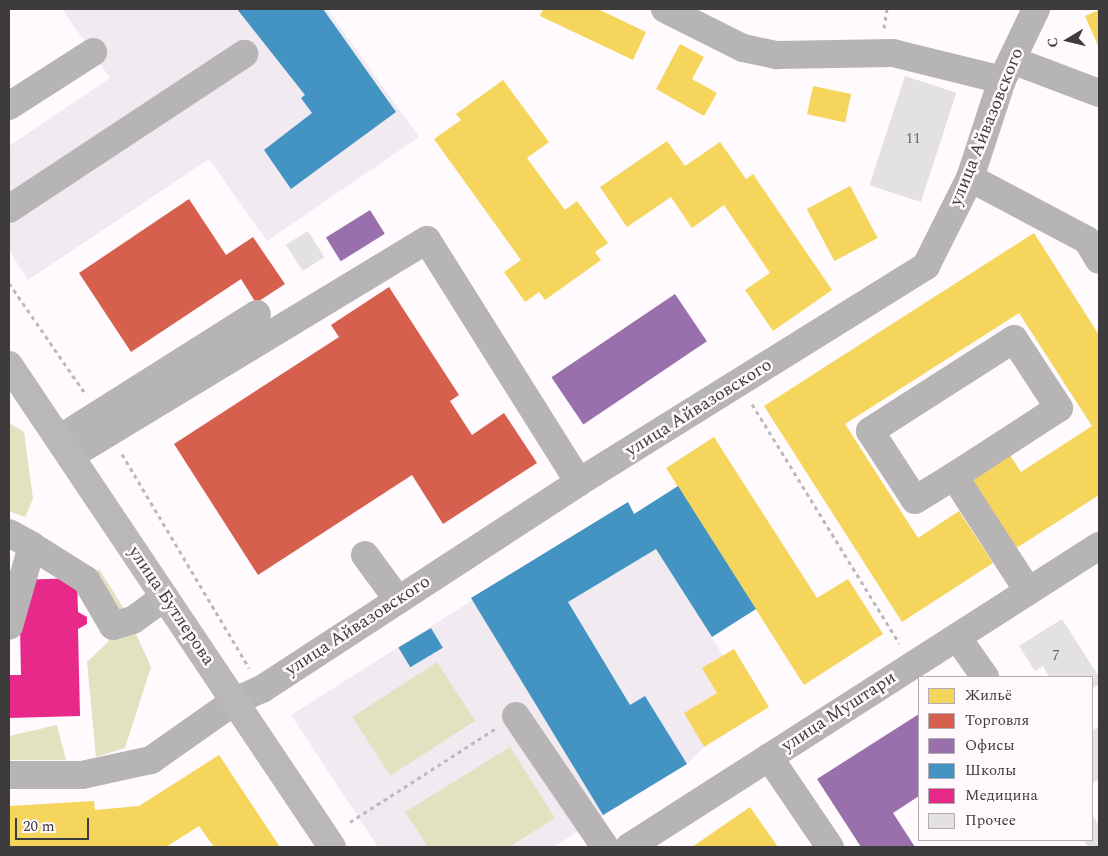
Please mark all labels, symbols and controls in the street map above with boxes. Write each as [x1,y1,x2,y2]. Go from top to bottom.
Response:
north arrow [1043,15,1093,65]
text: С [1042,36,1064,49]
street label: улица Айвазовского [945,45,1029,209]
house number: 11 [906,130,920,148]
street label: улица Айвазовского [622,354,776,462]
street label: улица Бутлерова [123,542,219,670]
street label: улица Айвазовского [282,571,434,681]
house number: 7 [1052,647,1060,665]
street label: улица Муштари [778,667,900,757]
legend [918,676,1093,841]
text: Жильё [965,684,1012,707]
text: Торговля [965,709,1029,732]
text: Офисы [965,734,1014,757]
text: Школы [965,759,1016,782]
text: Медицина [965,784,1038,807]
scale bar [18,808,91,840]
text: Прочее [965,809,1016,832]
text: 20 m [23,815,55,838]

